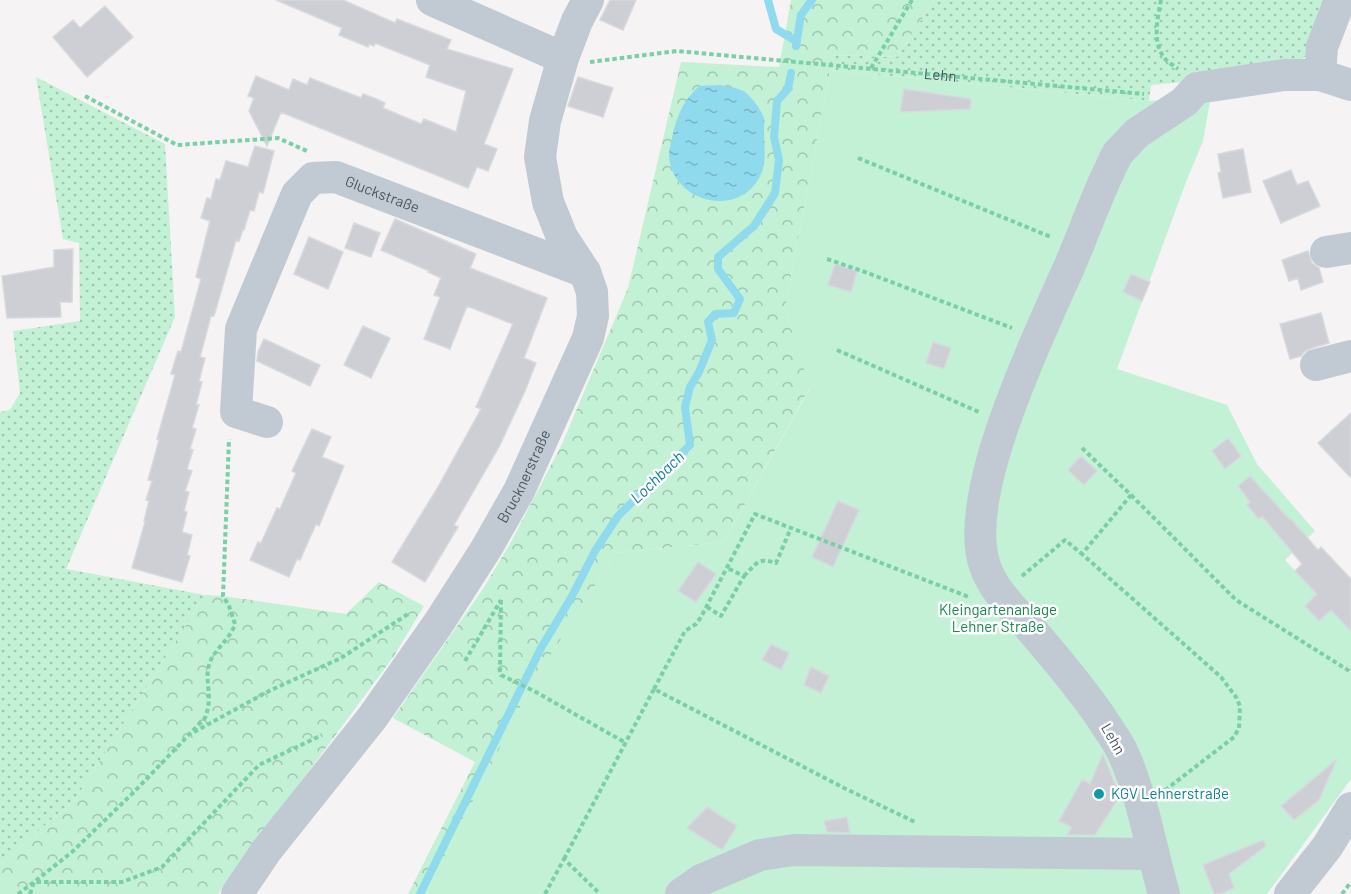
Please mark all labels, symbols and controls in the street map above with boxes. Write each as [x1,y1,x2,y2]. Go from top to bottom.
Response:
street label: Lehn [923,64,957,85]
street label: Gluckstraße [343,171,422,216]
street label: Brucknerstraße [493,426,554,526]
water label: Lochbach [626,447,687,507]
park label: Kleingartenanlage Lehner Straße [939,600,1057,635]
street label: Lehn [1098,720,1130,757]
place label: KGV Lehnerstraße [1111,784,1229,802]
marker: KGV Lehnerstraße [1092,787,1106,801]

